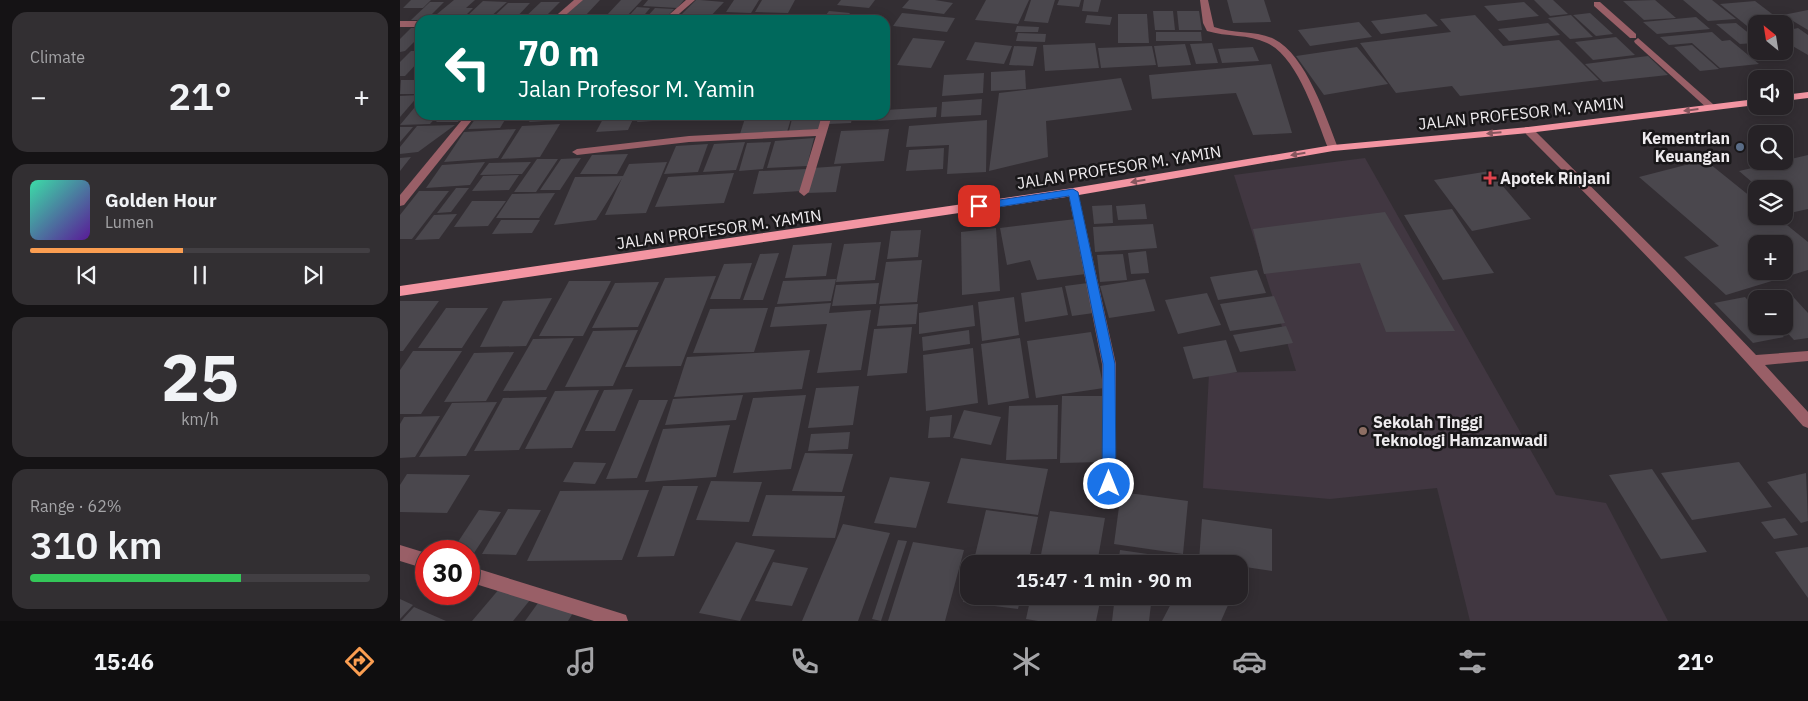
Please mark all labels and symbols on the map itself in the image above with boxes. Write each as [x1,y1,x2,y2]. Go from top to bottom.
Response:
north arrow [1748,15,1792,60]
street label: JALAN PROFESOR M. YAMIN [1417,92,1625,134]
one-way arrow [1682,106,1698,114]
place label: Kementrian Keuangan [1642,128,1730,166]
one-way arrow [1486,130,1502,138]
street label: JALAN PROFESOR M. YAMIN [1015,141,1223,193]
marker: Kementrian Keuangan [1734,141,1746,153]
one-way arrow [1290,151,1306,159]
place label: Apotek Rinjani [1500,168,1610,188]
marker: Apotek Rinjani [1484,172,1496,184]
one-way arrow [1130,178,1146,186]
pin [958,185,1000,227]
street label: JALAN PROFESOR M. YAMIN [615,205,823,253]
place label: Sekolah Tinggi Teknologi Hamzanwadi [1373,412,1548,450]
marker: Sekolah Tinggi Teknologi Hamzanwadi [1357,425,1369,437]
position arrow [1082,457,1134,509]
speed limit sign: 30 [415,540,480,605]

